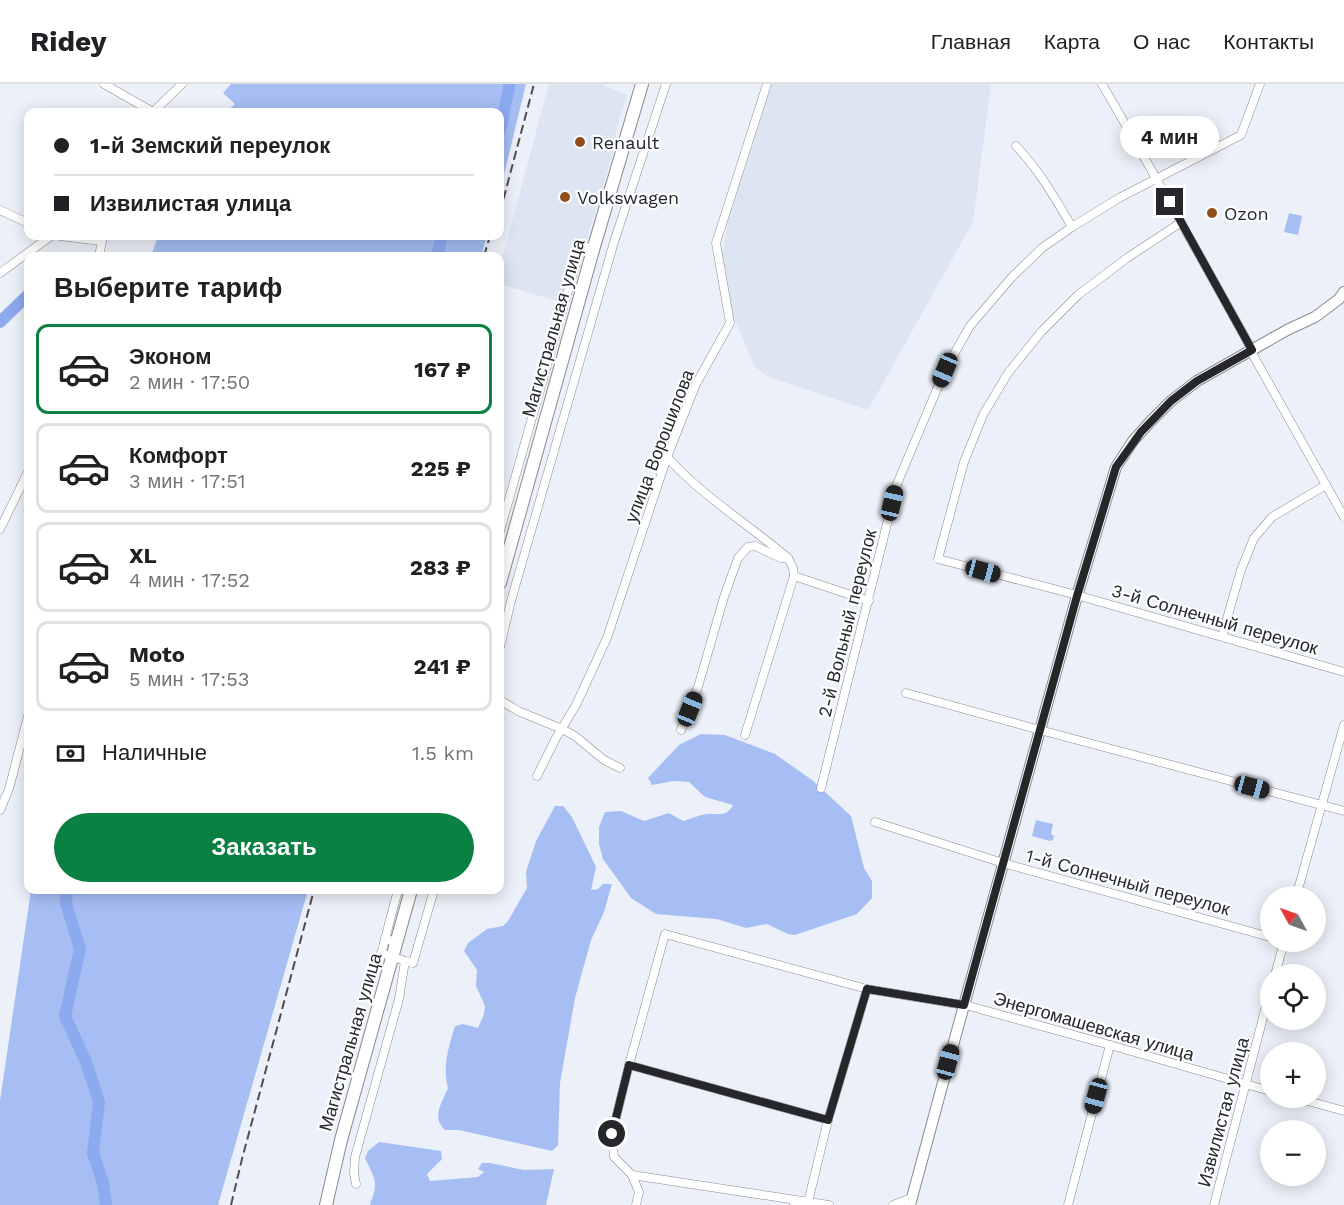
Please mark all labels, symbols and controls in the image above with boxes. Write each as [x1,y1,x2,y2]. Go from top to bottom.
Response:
text: Ridey [30,25,106,58]
text: Главная [931,29,1011,54]
text: Карта [1044,29,1100,54]
text: О нас [1133,29,1190,54]
text: Контакты [1223,29,1314,54]
callout: 4 мин [1120,115,1220,157]
text: 4 мин [1141,125,1198,149]
place label: Renault [592,132,660,153]
text: 1-й Земский переулок [90,133,330,158]
marker: Renault [573,135,587,149]
place label: Volkswagen [577,187,679,208]
route end [1156,188,1183,215]
marker: Volkswagen [558,190,572,204]
text: Извилистая улица [90,191,291,216]
place label: Ozon [1224,203,1269,224]
marker: Ozon [1205,206,1219,220]
street label: Магистральная улица [518,236,589,419]
text: Выберите тариф [54,272,282,304]
icon: car [57,342,111,396]
text: Эконом [129,344,212,369]
car [930,350,960,390]
text: 167 ₽ [414,357,471,382]
street label: улица Ворошилова [620,366,698,525]
text: 2 мин · 17:50 [129,370,250,394]
icon: car [57,441,111,495]
text: Комфорт [129,443,228,468]
text: 225 ₽ [411,456,471,481]
text: 3 мин · 17:51 [129,469,246,493]
car [879,483,905,523]
street label: 2-й Вольный переулок [813,527,881,719]
icon: car [57,540,111,594]
text: XL [129,543,157,568]
text: 283 ₽ [410,555,471,580]
car [963,558,1003,584]
text: 4 мин · 17:52 [129,568,250,592]
street label: 3-й Солнечный переулок [1109,579,1321,659]
icon: car [57,639,111,693]
text: Moto [129,642,185,667]
text: 241 ₽ [414,654,471,679]
text: 5 мин · 17:53 [129,667,249,691]
car [675,689,705,729]
icon: cash [54,737,87,770]
text: Наличные [102,740,207,765]
text: 1.5 km [412,741,474,765]
car [1232,774,1272,800]
button: Заказать [54,813,474,882]
street label: 1-й Солнечный переулок [1024,845,1232,919]
north arrow [1260,886,1326,952]
map controls [1260,886,1326,1186]
street label: Магистральная улица [315,950,386,1133]
button: locate [1260,964,1326,1030]
street label: Энергомашевская улица [991,987,1198,1065]
street label: Извилистая улица [1193,1034,1253,1189]
car [935,1042,961,1082]
button: + [1260,1042,1326,1108]
car [1083,1076,1109,1116]
route start [598,1120,625,1147]
button: − [1260,1120,1326,1186]

